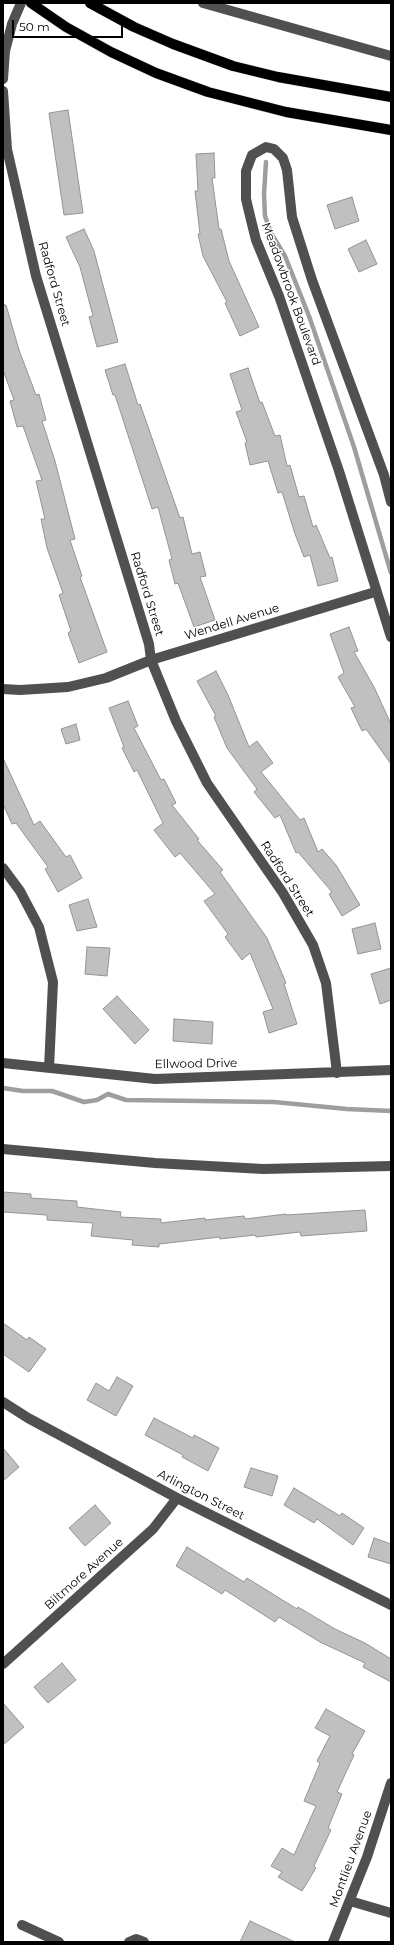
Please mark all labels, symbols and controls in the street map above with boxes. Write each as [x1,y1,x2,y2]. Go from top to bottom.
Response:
scale bar [14,12,125,38]
text: 50 m [19,19,50,34]
street label: Meadowbrook Boulevard [258,221,324,367]
street label: Radford Street [35,240,73,328]
street label: Radford Street [127,550,167,638]
street label: Wendell Avenue [183,601,281,643]
street label: Radford Street [257,838,317,920]
street label: Ellwood Drive [155,1056,237,1072]
street label: Arlington Street [155,1467,247,1523]
street label: Biltmore Avenue [42,1535,126,1613]
street label: Montlieu Avenue [327,1809,375,1909]

